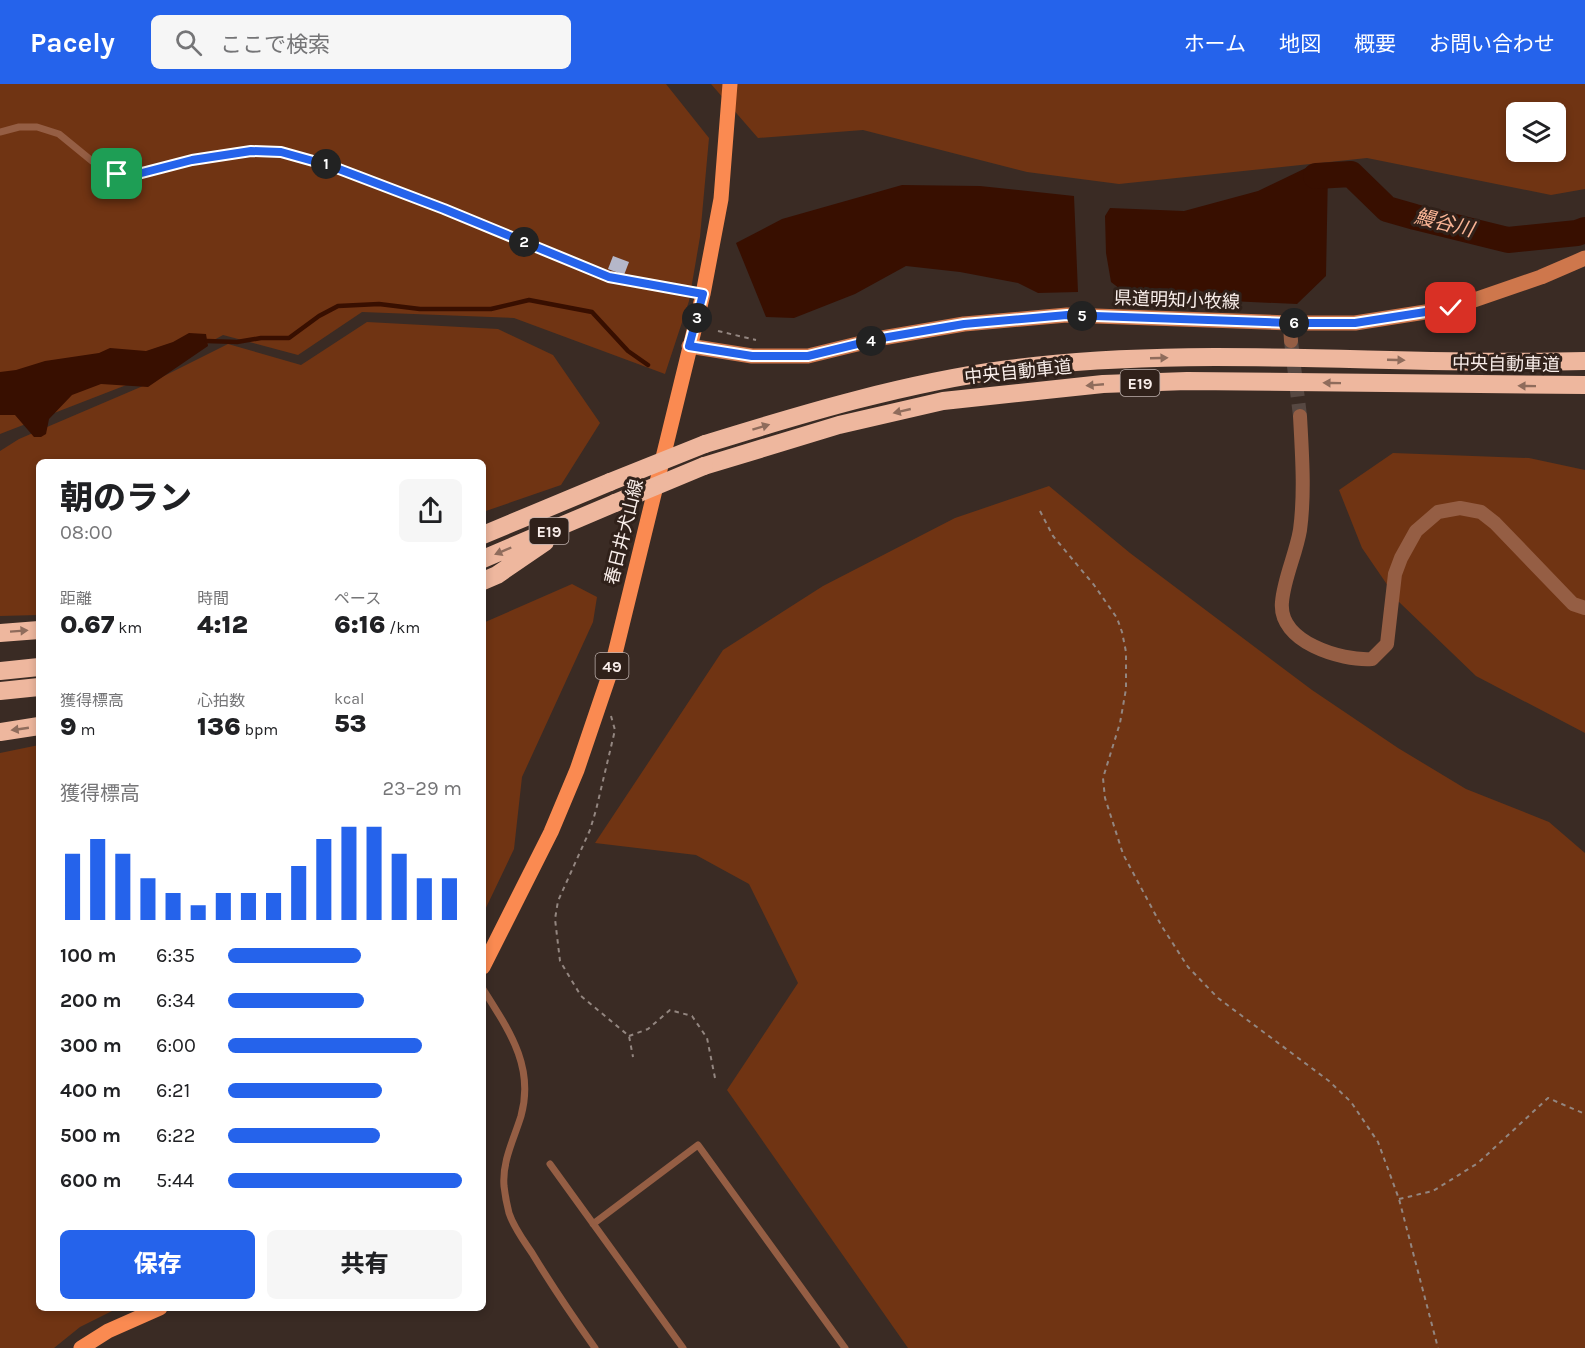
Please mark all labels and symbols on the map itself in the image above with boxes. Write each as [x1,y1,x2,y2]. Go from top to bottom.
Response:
pin [91,148,142,199]
pin: 1 [311,149,341,179]
water label: 鰻谷川 [1412,205,1478,242]
pin: 2 [509,227,539,257]
pin [1425,282,1476,333]
street label: 県道明知小牧線 [1114,287,1240,313]
pin: 5 [1067,301,1097,331]
pin: 3 [682,303,712,333]
pin: 6 [1279,308,1309,338]
pin: 4 [856,326,886,356]
street label: 中央自動車道 [1452,352,1560,376]
one-way arrow [1149,354,1168,363]
street label: 中央自動車道 [963,355,1073,389]
one-way arrow [1386,356,1405,365]
road number: E19 [1120,370,1160,396]
one-way arrow [1322,378,1341,388]
one-way arrow [1085,380,1104,390]
one-way arrow [1517,381,1536,390]
one-way arrow [892,406,911,416]
one-way arrow [752,422,770,431]
street label: 春日井犬山線 [600,477,648,587]
road number: E19 [530,518,568,544]
one-way arrow [493,546,511,556]
one-way arrow [10,626,29,636]
road number: 49 [596,653,628,679]
one-way arrow [10,725,29,734]

